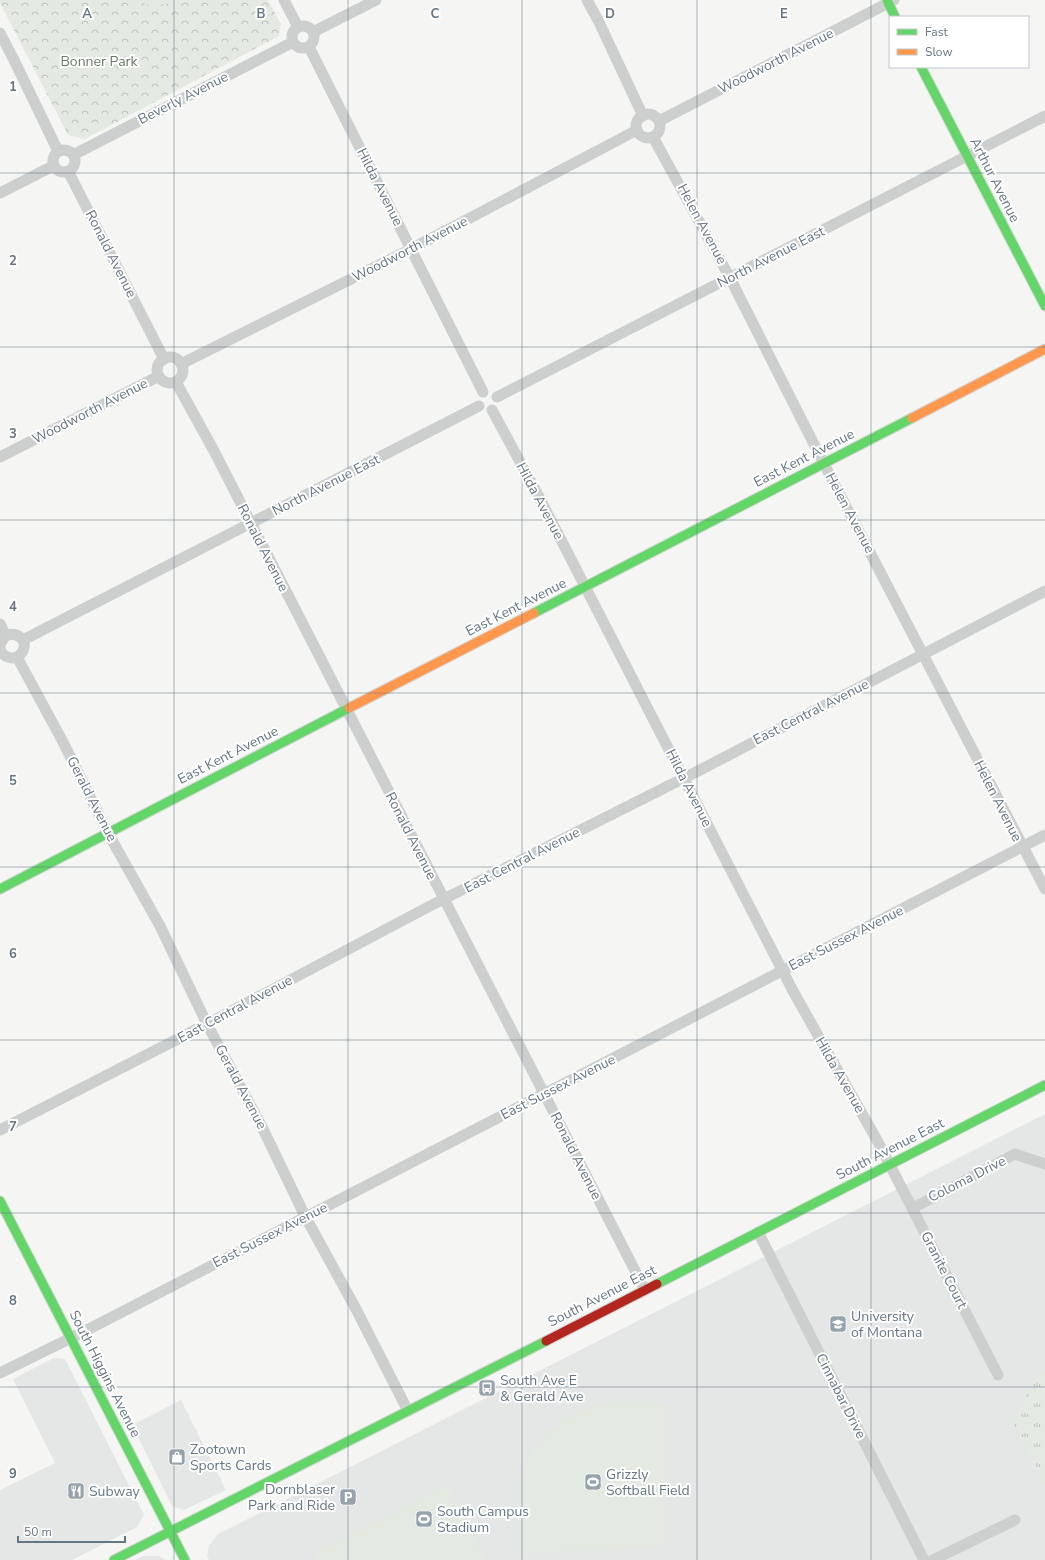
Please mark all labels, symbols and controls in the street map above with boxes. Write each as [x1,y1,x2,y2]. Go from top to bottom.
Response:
text: A [82,5,92,23]
text: B [257,5,266,23]
text: C [431,5,440,23]
text: D [605,5,615,23]
text: E [780,5,788,23]
legend [889,16,1029,68]
street label: Woodworth Avenue [715,24,837,98]
text: Fast [925,24,948,40]
text: Slow [925,44,953,60]
park label: Bonner Park [60,52,139,71]
street label: Beverly Avenue [135,67,231,129]
text: 1 [9,78,17,96]
street label: Arthur Avenue [966,134,1024,226]
street label: Hilda Avenue [352,145,408,229]
street label: Helen Avenue [673,180,731,268]
street label: Ronald Avenue [81,207,141,301]
street label: Woodworth Avenue [349,212,471,286]
street label: North Avenue East [714,222,828,292]
text: 2 [9,252,17,270]
street label: Woodworth Avenue [29,374,151,448]
street label: East Kent Avenue [750,424,858,492]
text: 3 [9,425,17,443]
street label: North Avenue East [269,450,383,520]
street label: Hilda Avenue [512,459,568,543]
street label: Helen Avenue [821,469,879,557]
street label: Ronald Avenue [233,501,293,595]
street label: East Kent Avenue [462,573,570,641]
text: 4 [9,598,17,616]
street label: East Central Avenue [750,675,872,749]
street label: East Kent Avenue [174,721,282,789]
street label: Hilda Avenue [661,746,717,830]
street label: Gerald Avenue [62,753,122,845]
street label: Helen Avenue [969,757,1027,845]
text: 5 [9,772,17,790]
street label: Ronald Avenue [381,789,441,883]
street label: East Central Avenue [461,823,583,897]
street label: East Sussex Avenue [785,901,907,975]
text: 6 [9,945,17,963]
street label: East Central Avenue [174,971,296,1047]
street label: Hilda Avenue [811,1034,869,1116]
street label: Gerald Avenue [211,1041,271,1133]
street label: East Sussex Avenue [497,1050,619,1124]
street label: Ronald Avenue [546,1109,606,1203]
street label: South Avenue East [833,1113,947,1184]
text: 7 [9,1118,17,1136]
street label: Coloma Drive [925,1151,1009,1207]
street label: East Sussex Avenue [209,1198,331,1272]
street label: Granite Court [916,1228,972,1312]
street label: South Avenue East [545,1260,659,1331]
text: 8 [9,1292,17,1310]
street label: South Higgins Avenue [65,1307,145,1441]
place label: University of Montana [851,1307,922,1342]
school or university icon: University of Montana [828,1314,848,1334]
street label: Cinnabar Drive [811,1350,871,1442]
place label: South Ave E & Gerald Ave [500,1371,584,1406]
bus stop icon: South Ave E & Gerald Ave [477,1378,497,1398]
place label: Zootown Sports Cards [190,1440,272,1475]
shop icon: Zootown Sports Cards [167,1447,187,1467]
text: 9 [9,1465,17,1483]
place label: Grizzly Softball Field [606,1465,690,1500]
sports icon: Grizzly Softball Field [583,1472,603,1492]
place label: Dornblaser Park and Ride [248,1480,335,1515]
restaurant icon: Subway [66,1481,86,1501]
place label: Subway [89,1482,141,1501]
parking icon: Dornblaser Park and Ride [338,1487,358,1507]
place label: South Campus Stadium [437,1502,529,1537]
sports icon: South Campus Stadium [414,1509,434,1529]
scale bar [18,1518,125,1544]
text: 50 m [24,1524,52,1540]

